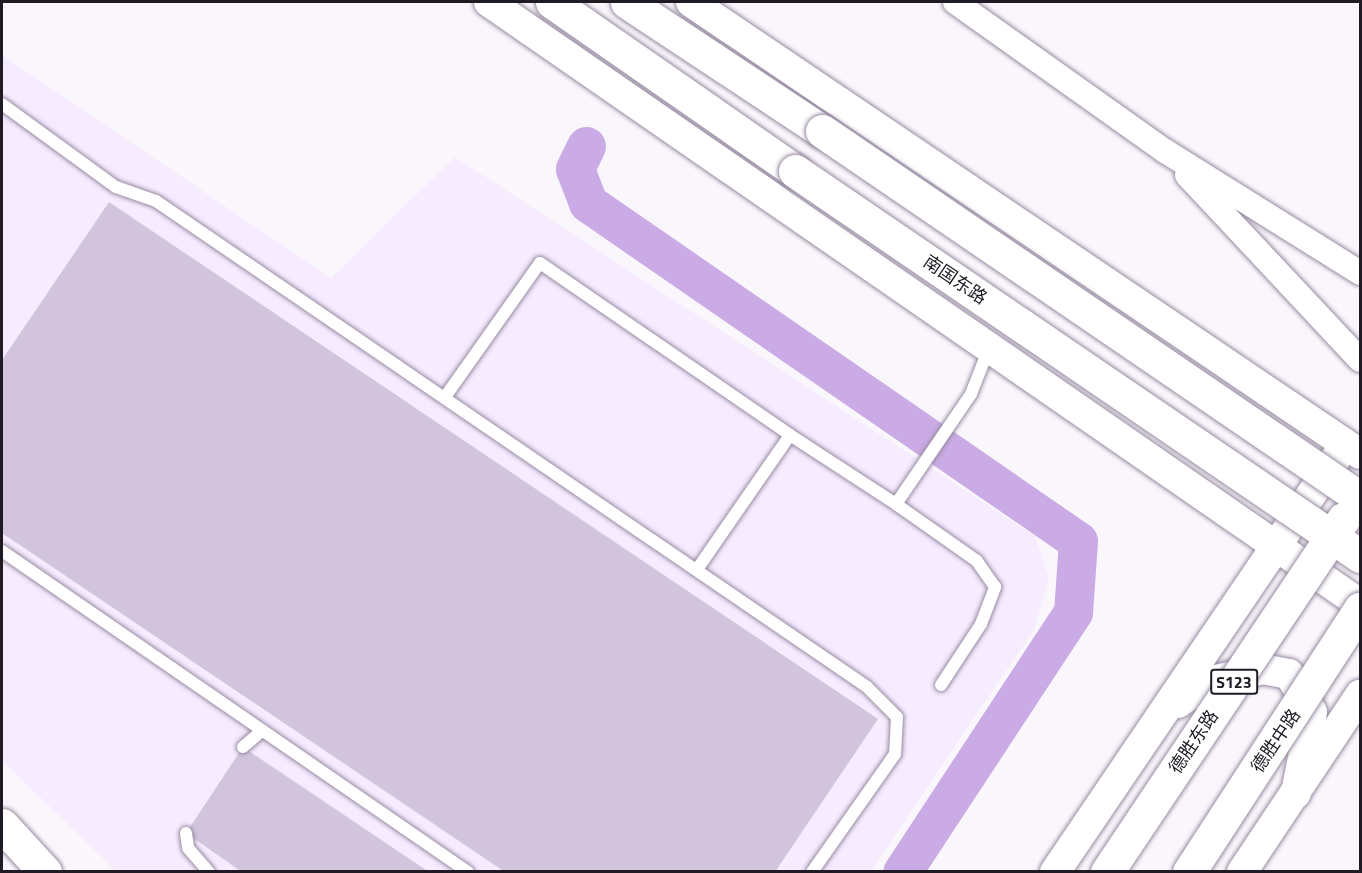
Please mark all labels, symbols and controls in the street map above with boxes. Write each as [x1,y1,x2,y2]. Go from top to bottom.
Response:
street label: 南国东路 [919,251,991,309]
road number: S123 [1210,669,1258,695]
street label: 德胜中路 [1247,705,1305,777]
street label: 德胜东路 [1165,706,1223,778]

